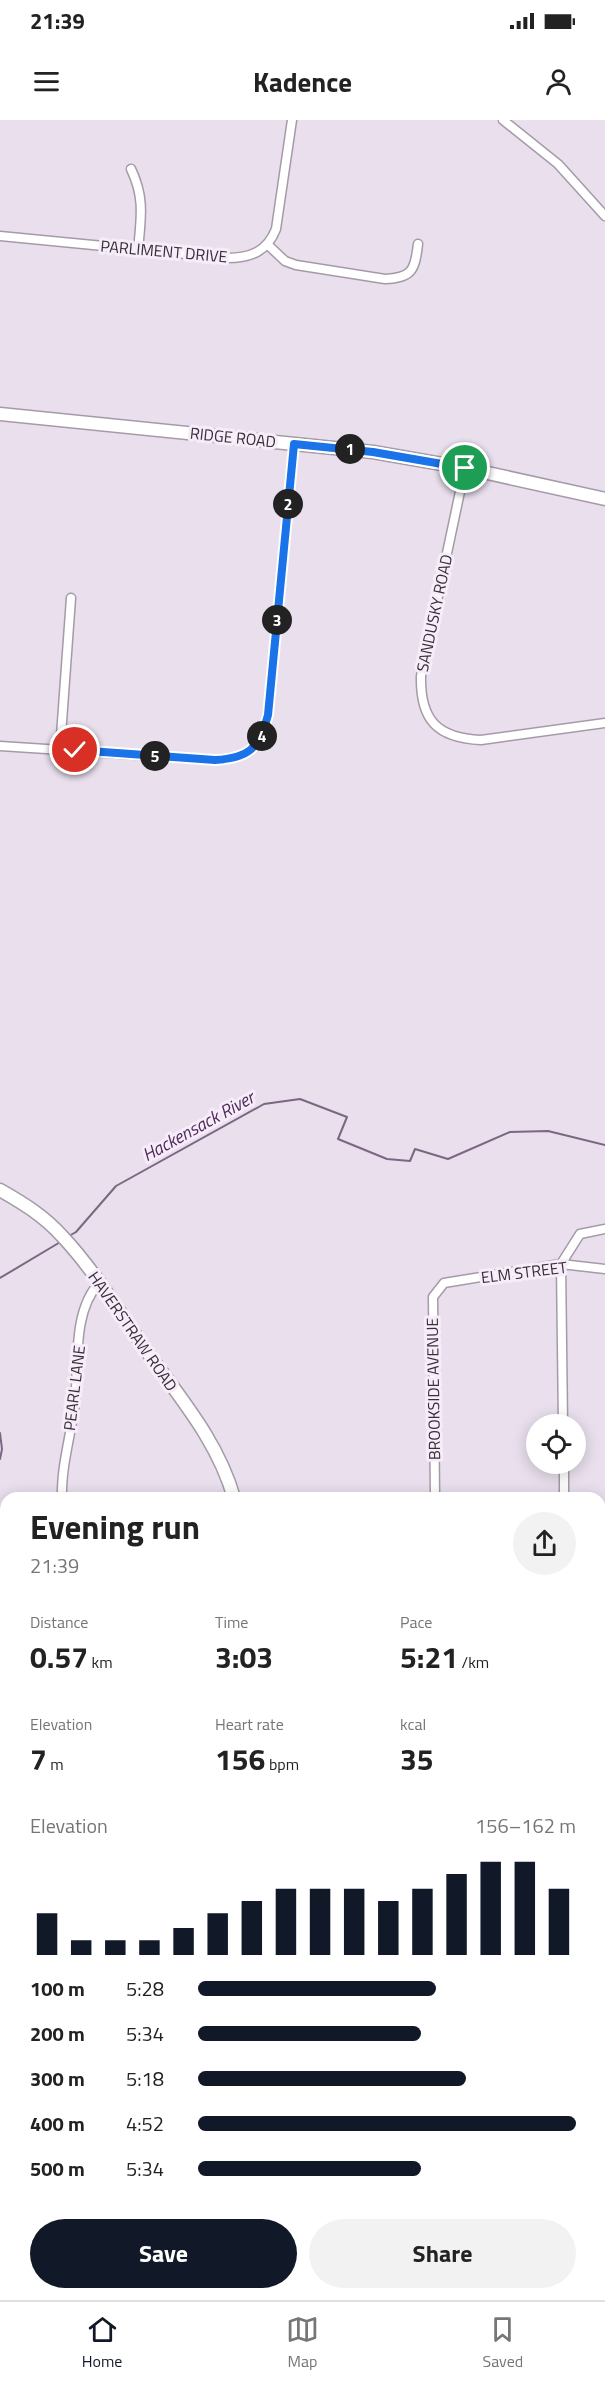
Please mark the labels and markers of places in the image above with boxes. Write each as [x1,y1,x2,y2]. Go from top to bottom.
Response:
pin: 1 [335,434,365,464]
pin [439,442,490,493]
pin: 2 [273,489,303,519]
pin: 3 [262,605,292,635]
pin: 4 [247,721,277,751]
pin [49,724,100,775]
pin: 5 [140,741,170,771]

